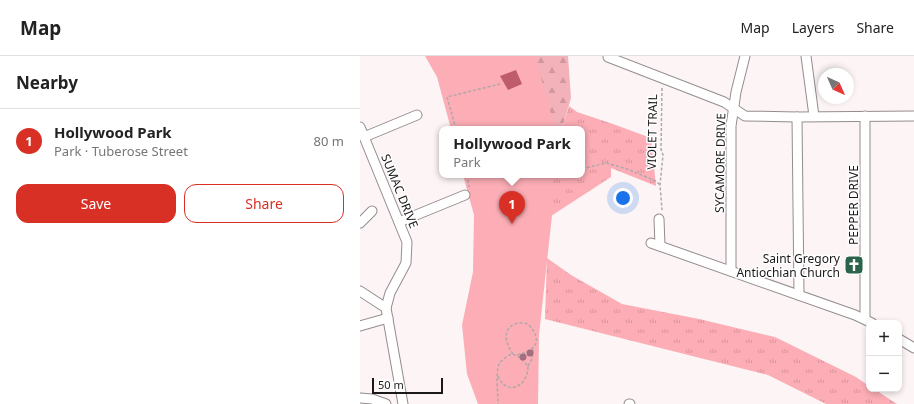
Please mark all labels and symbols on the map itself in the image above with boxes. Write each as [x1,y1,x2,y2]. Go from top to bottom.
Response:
north arrow [818,68,854,104]
street label: VIOLET TRAIL [643,94,661,170]
street label: SYCAMORE DRIVE [711,113,729,213]
street label: SUMAC DRIVE [377,151,423,231]
street label: PEPPER DRIVE [845,165,862,245]
your location [613,188,633,208]
pin: 1 [499,191,525,224]
place label: Saint Gregory Antiochian Church [736,250,841,281]
church icon: Saint Gregory Antiochian Church [843,254,865,276]
scale bar [372,376,443,395]

